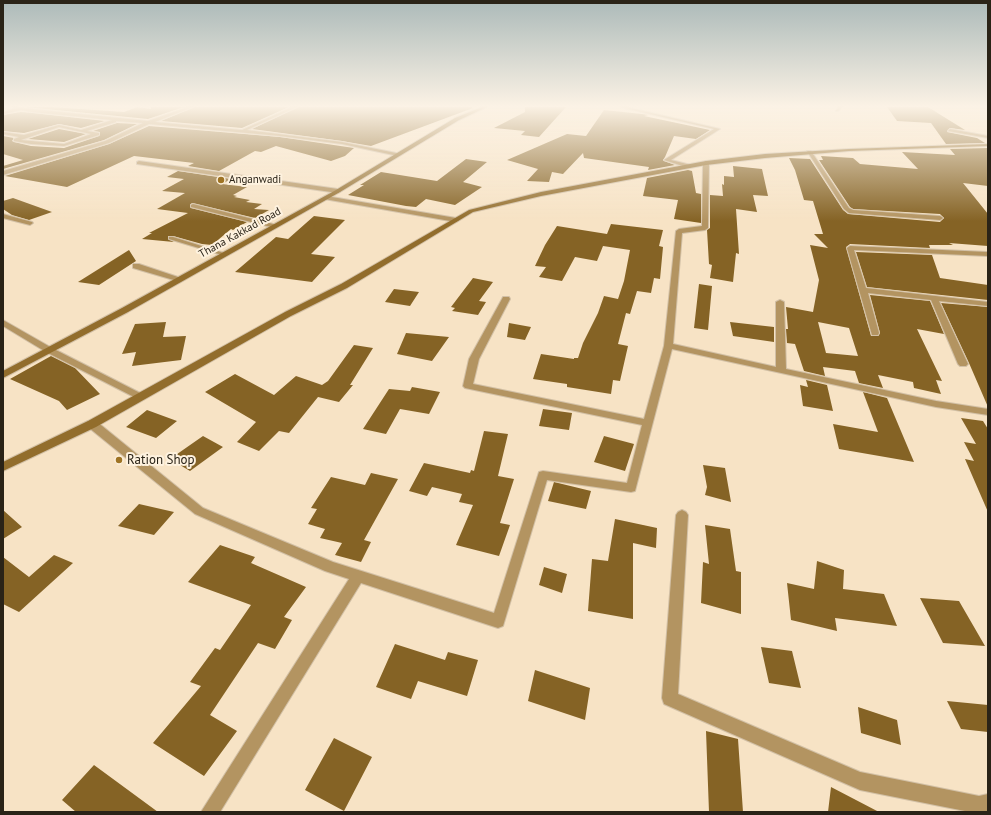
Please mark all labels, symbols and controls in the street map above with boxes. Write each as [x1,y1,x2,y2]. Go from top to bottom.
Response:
place label: Anganwadi [229,173,281,187]
marker: Anganwadi [216,175,226,185]
street label: Thana Kakkad Road [197,205,283,261]
place label: Ration Shop [127,452,195,468]
marker: Ration Shop [114,455,124,465]

